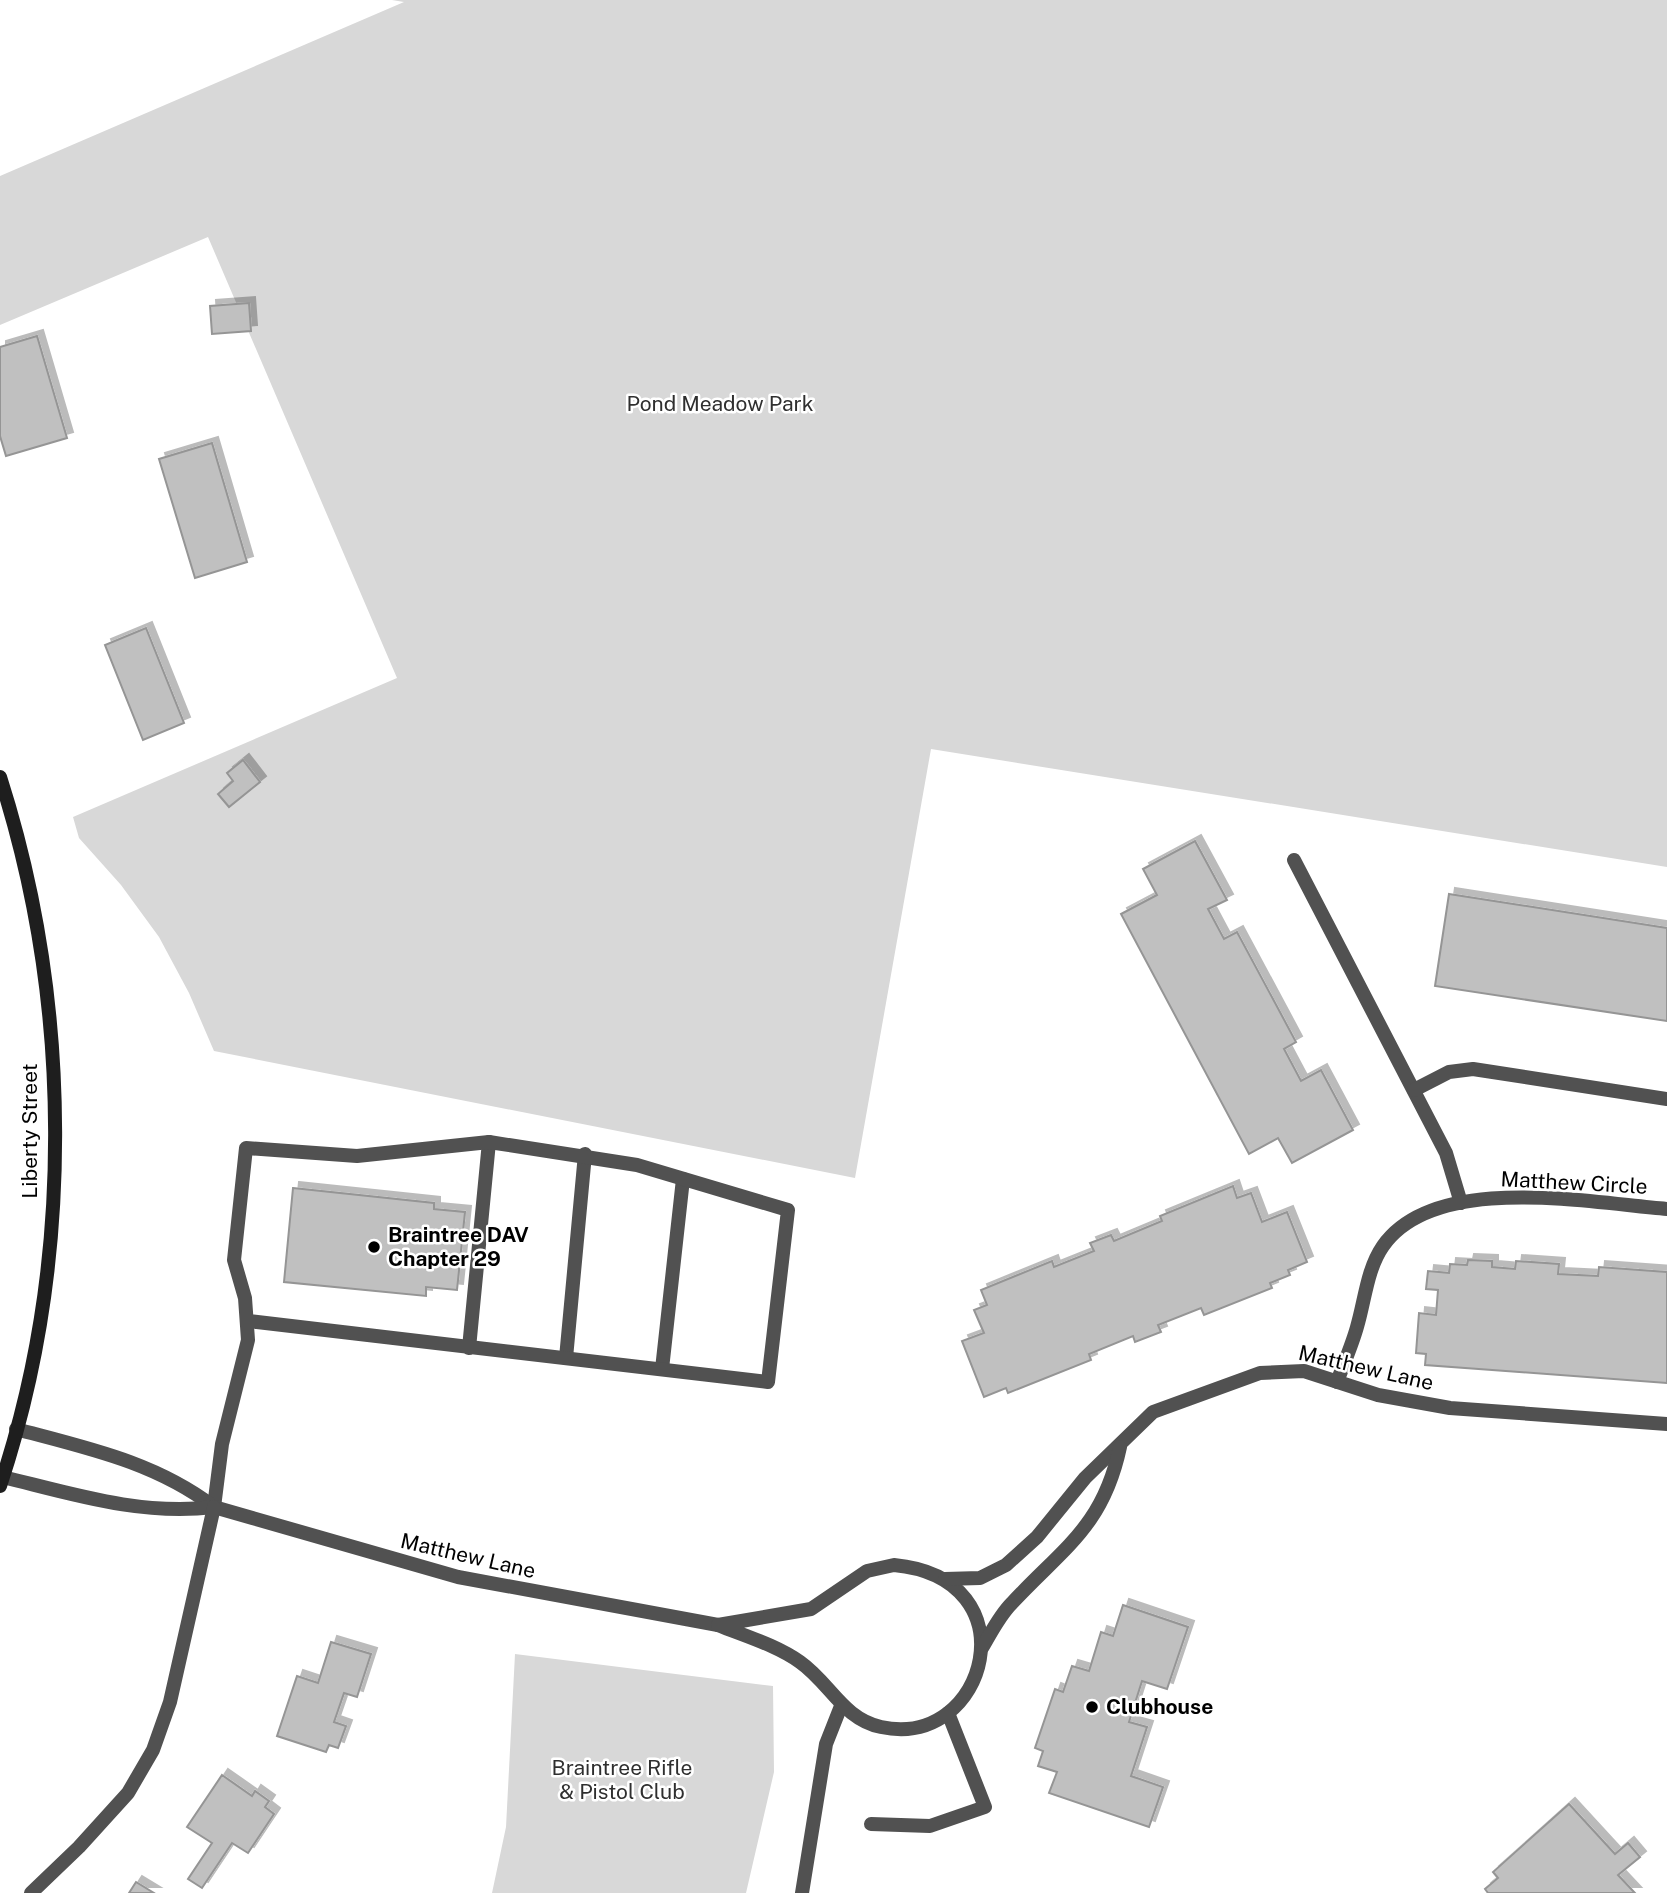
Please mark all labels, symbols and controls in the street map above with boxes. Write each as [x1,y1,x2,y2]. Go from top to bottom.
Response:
park label: Pond Meadow Park [626,391,814,416]
street label: Liberty Street [17,1063,42,1199]
street label: Matthew Circle [1500,1166,1648,1199]
place label: Braintree DAV Chapter 29 [388,1222,529,1271]
marker: Braintree DAV Chapter 29 [366,1239,382,1255]
street label: Matthew Lane [1296,1340,1436,1395]
street label: Matthew Lane [398,1528,538,1583]
place label: Clubhouse [1106,1694,1213,1719]
marker: Clubhouse [1084,1699,1100,1715]
park label: Braintree Rifle & Pistol Club [552,1755,692,1804]

